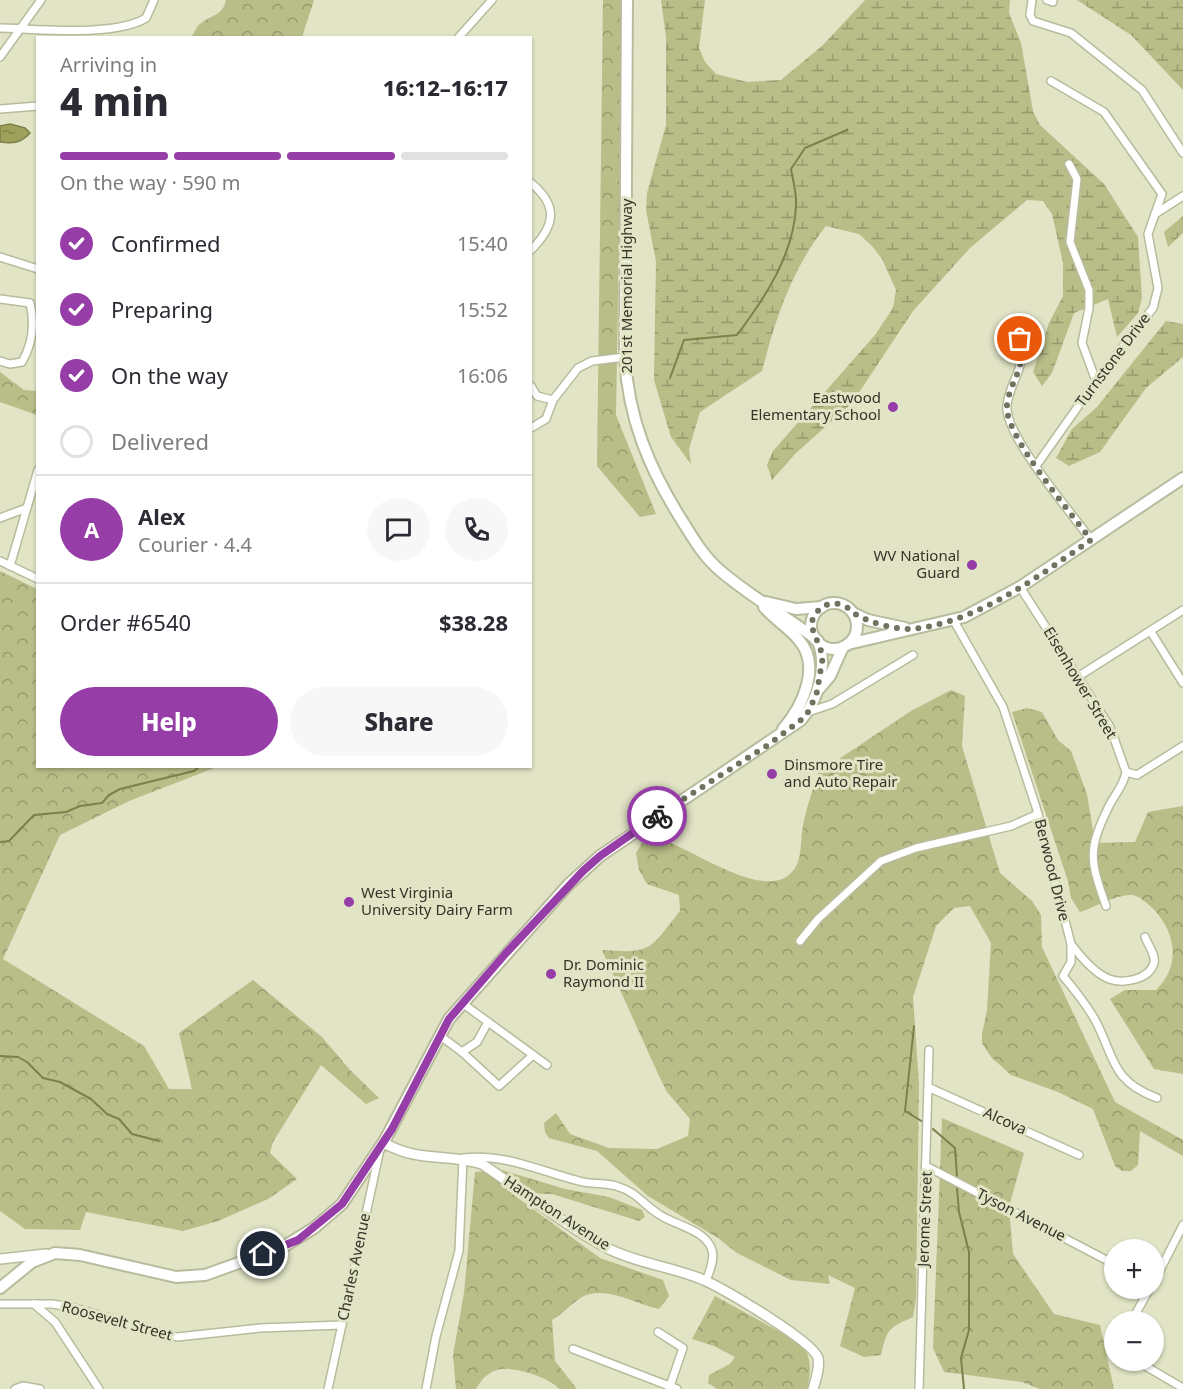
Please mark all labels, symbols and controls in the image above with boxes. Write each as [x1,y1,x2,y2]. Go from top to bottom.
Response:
text: Arriving in [60,51,157,78]
text: 16:12–16:17 [383,72,508,102]
text: 4 min [60,74,169,127]
text: On the way · 590 m [60,169,240,196]
street label: 201st Memorial Highway [616,198,636,374]
icon: check [60,227,93,260]
text: Confirmed [111,228,221,258]
text: 15:40 [457,230,508,257]
icon: check [60,293,93,326]
text: Preparing [111,294,213,324]
text: 15:52 [457,296,508,323]
street label: Turnstone Drive [1070,308,1154,410]
pin [994,313,1045,364]
icon: bag [1003,322,1036,355]
icon: check [60,359,93,392]
text: On the way [111,360,228,390]
text: 16:06 [457,362,508,389]
place label: Eastwood Elementary School [750,387,881,424]
marker: Eastwood Elementary School [886,400,900,414]
text: Delivered [111,426,209,456]
button: chat [367,498,430,561]
button: phone [445,498,508,561]
text: Alex [138,501,185,531]
text: A [84,514,99,544]
text: Courier · 4.4 [138,531,252,558]
place label: WV National Guard [873,545,960,582]
marker: WV National Guard [965,558,979,572]
text: Order #6540 [60,607,191,637]
text: $38.28 [439,607,508,637]
street label: Eisenhower Street [1039,623,1123,743]
button: Help [60,687,278,756]
button: Share [290,687,508,756]
place label: Dinsmore Tire and Auto Repair [784,754,898,791]
marker: Dinsmore Tire and Auto Repair [765,767,779,781]
courier [627,786,687,846]
icon: bike [641,800,674,833]
street label: Berwood Drive [1031,817,1075,923]
place label: West Virginia University Dairy Farm [361,882,513,919]
marker: West Virginia University Dairy Farm [342,895,356,909]
place label: Dr. Dominic Raymond II [563,954,644,991]
marker: Dr. Dominic Raymond II [544,967,558,981]
street label: Alcova [981,1102,1030,1138]
street label: Hampton Avenue [500,1170,615,1254]
street label: Jerome Street [912,1170,936,1269]
street label: Tyson Avenue [973,1183,1070,1245]
street label: Charles Avenue [332,1211,374,1322]
pin [237,1228,288,1279]
icon: home [246,1237,279,1270]
map controls [1104,1239,1164,1371]
button: + [1104,1239,1164,1299]
street label: Roosevelt Street [60,1296,175,1345]
button: − [1104,1311,1164,1371]

